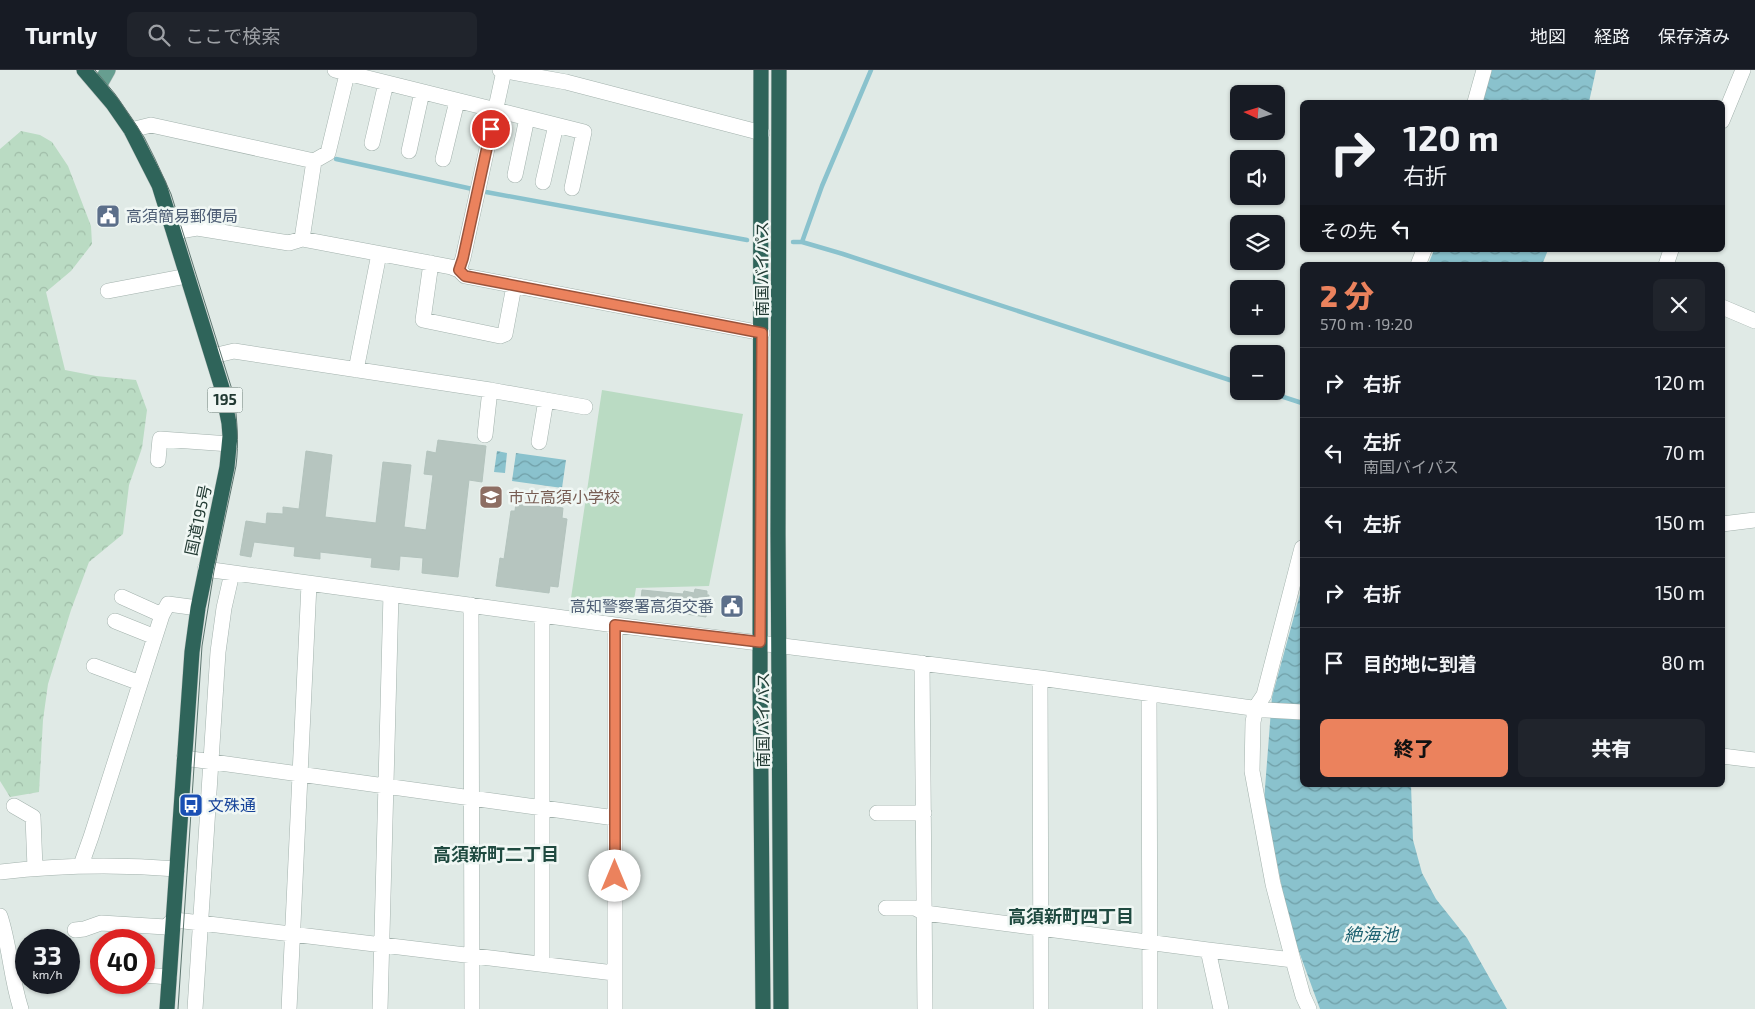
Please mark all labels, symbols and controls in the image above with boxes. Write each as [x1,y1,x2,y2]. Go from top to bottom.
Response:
search box [127,12,477,57]
text: Turnly [25,20,97,49]
icon: search [145,21,173,49]
text: ここで検索 [185,24,280,47]
text: 地図 [1530,25,1566,47]
text: 経路 [1594,25,1630,47]
text: 保存済み [1658,25,1730,47]
north arrow [1230,85,1285,140]
map controls [1230,85,1285,400]
pin [470,108,512,150]
icon: arrive [477,115,505,143]
text: 120 m [1403,116,1499,158]
icon: right [1320,120,1385,185]
button: sound [1230,150,1285,205]
text: 右折 [1403,162,1447,188]
public building icon: 高須簡易郵便局 [95,203,121,229]
place label: 高須簡易郵便局 [126,206,238,225]
button: layers [1230,215,1285,270]
icon: left [1387,215,1415,243]
text: その先 [1320,219,1377,242]
street label: 南国バイパス [752,221,771,317]
text: 2 分 [1320,277,1374,313]
button: close [1653,279,1705,331]
button: + [1230,280,1285,335]
text: 570 m · 19:20 [1320,314,1413,333]
button: − [1230,345,1285,400]
icon: right [1320,369,1348,397]
text: 120 m [1654,371,1705,394]
text: 右折 [1363,372,1401,395]
road number: 195 [208,388,242,412]
text: 左折 [1363,430,1401,453]
icon: left [1320,439,1348,467]
text: 70 m [1663,441,1705,464]
text: 南国バイパス [1363,457,1459,476]
street label: 国道195号 [181,483,214,557]
school or university icon: 市立高須小学校 [478,484,504,510]
place label: 市立高須小学校 [508,487,620,506]
icon: left [1320,509,1348,537]
text: 150 m [1655,511,1705,534]
text: 左折 [1363,512,1401,535]
icon: right [1320,579,1348,607]
text: 150 m [1655,581,1705,604]
text: 右折 [1363,582,1401,605]
public building icon: 高知警察署高須交番 [719,593,745,619]
place label: 高知警察署高須交番 [570,596,714,615]
icon: arrive [1320,649,1348,677]
text: 80 m [1661,651,1705,674]
text: 目的地に到着 [1363,652,1477,675]
street label: 南国バイパス [753,672,772,768]
button: 終了 [1320,719,1508,777]
button: 共有 [1518,719,1705,777]
bus stop icon: 文殊通 [178,792,204,818]
place label: 文殊通 [208,795,256,814]
district label: 高須新町二丁目 [433,843,559,865]
position arrow [588,849,640,901]
district label: 高須新町四丁目 [1008,905,1134,927]
water label: 絶海池 [1344,923,1400,945]
speed limit sign: 40 [90,929,155,994]
text: 33 [33,940,62,970]
text: km/h [33,967,62,981]

